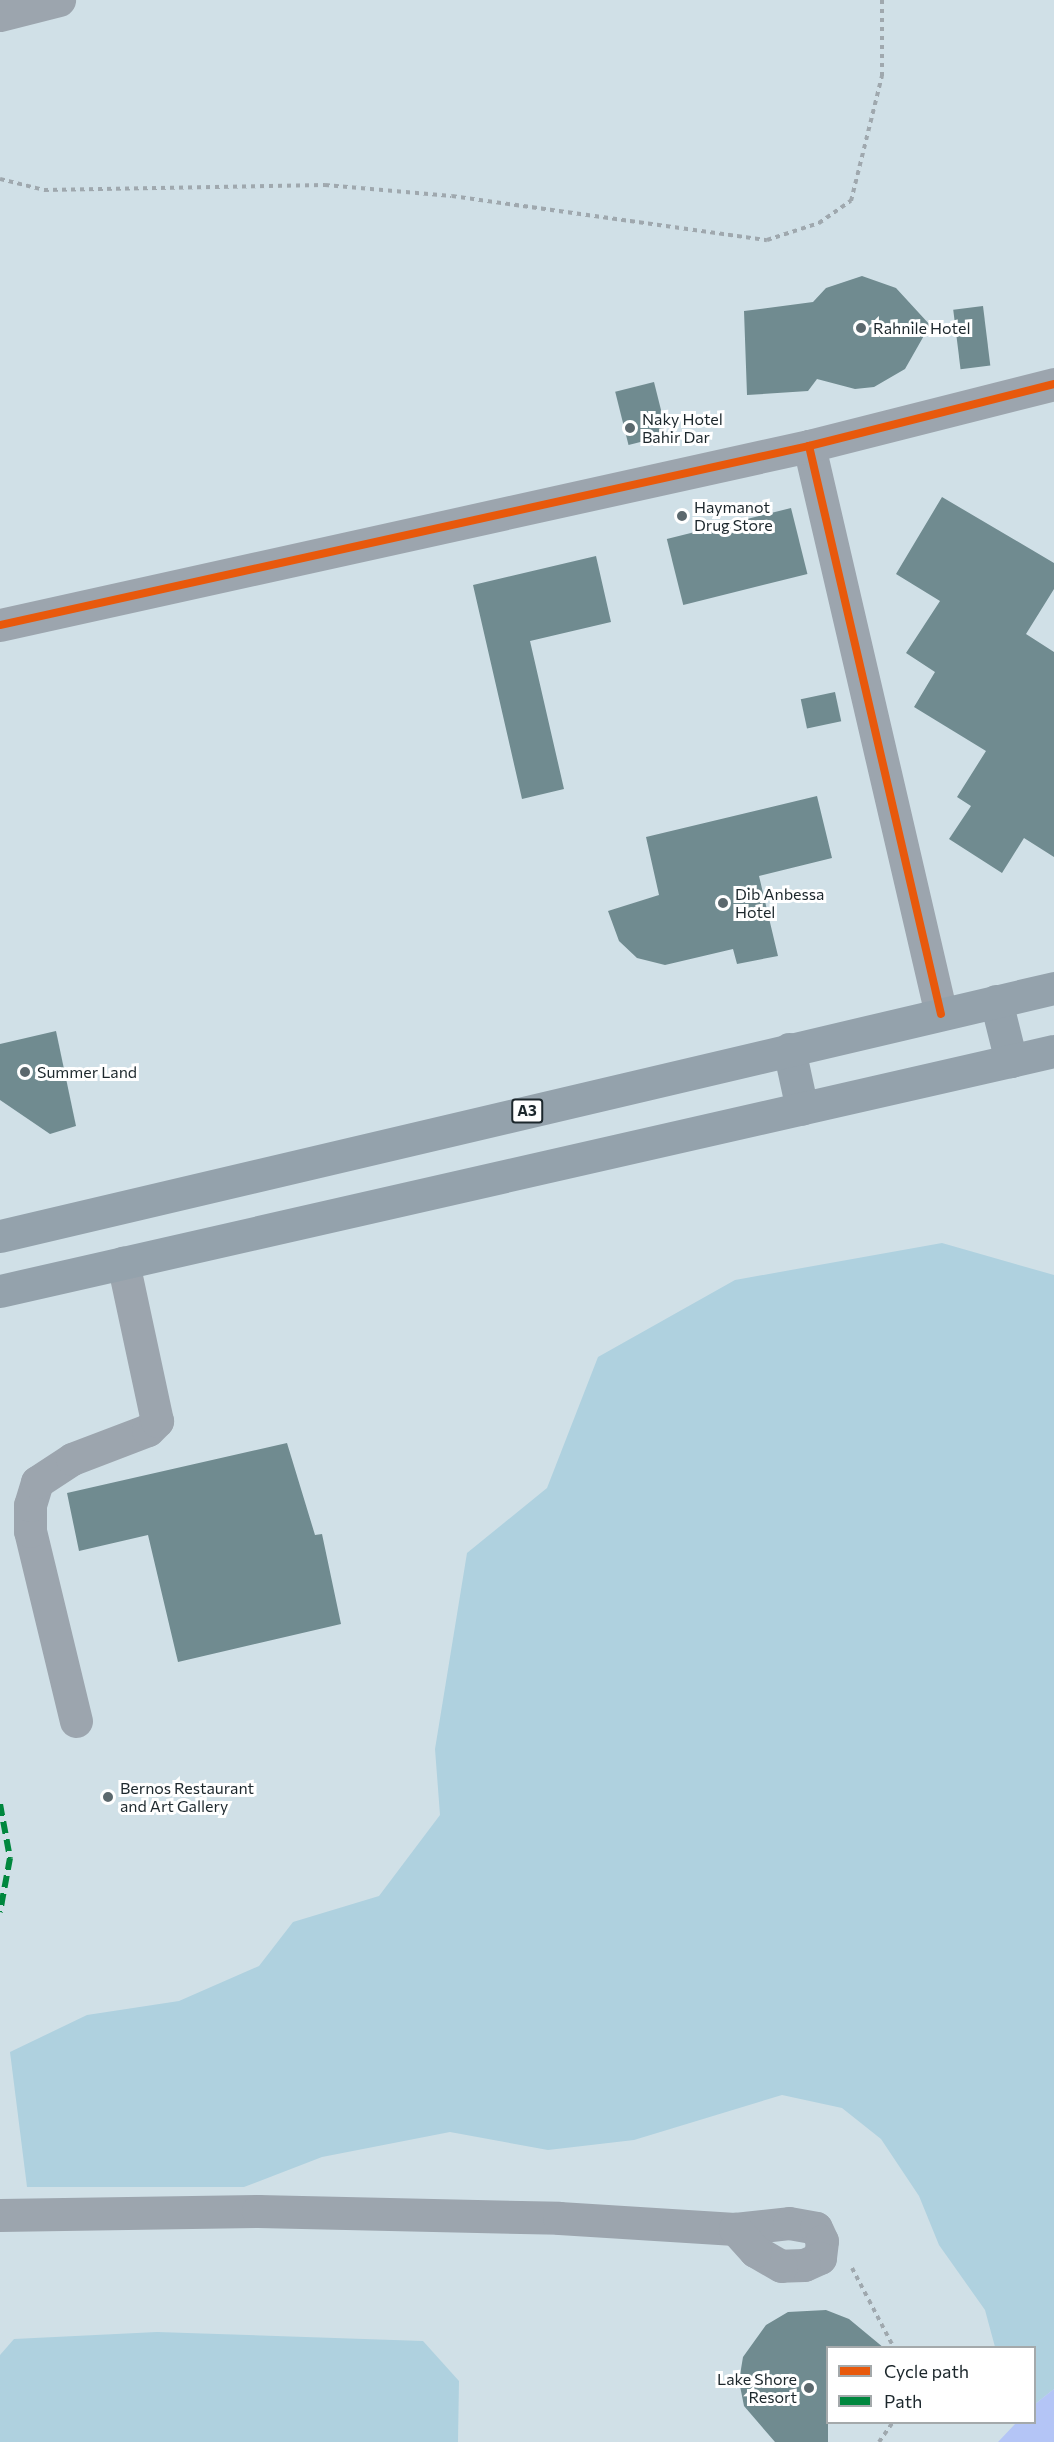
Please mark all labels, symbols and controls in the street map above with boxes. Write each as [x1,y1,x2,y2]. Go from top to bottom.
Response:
place label: Rahnile Hotel [873,318,970,338]
marker: Rahnile Hotel [854,321,868,335]
place label: Naky Hotel Bahir Dar [642,409,723,447]
marker: Naky Hotel Bahir Dar [623,421,637,435]
place label: Haymanot Drug Store [694,497,773,535]
marker: Haymanot Drug Store [675,509,689,523]
place label: Dib Anbessa Hotel [735,884,824,922]
marker: Dib Anbessa Hotel [716,896,730,910]
place label: Summer Land [37,1062,137,1082]
marker: Summer Land [18,1065,32,1079]
road number: A3 [510,1099,544,1123]
place label: Bernos Restaurant and Art Gallery [120,1778,254,1816]
marker: Bernos Restaurant and Art Gallery [101,1790,115,1804]
legend [826,2346,1036,2424]
text: Cycle path [884,2360,969,2382]
place label: Lake Shore Resort [717,2369,797,2407]
marker: Lake Shore Resort [802,2381,816,2395]
text: Path [884,2390,922,2412]

